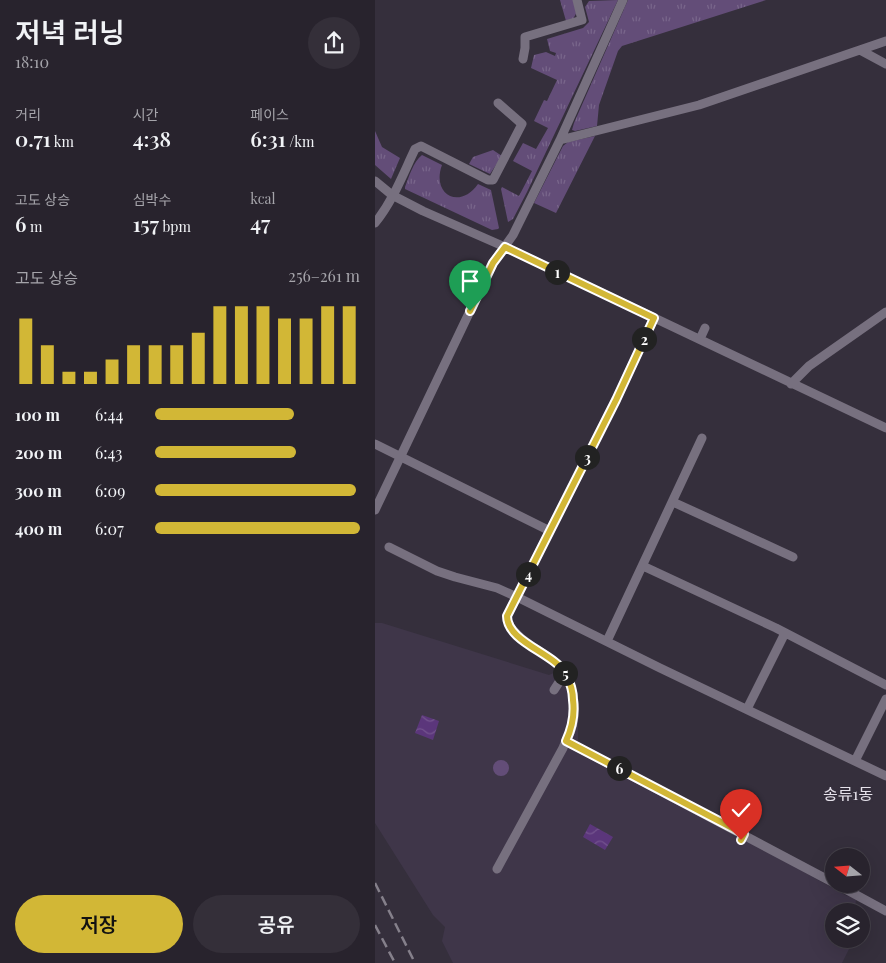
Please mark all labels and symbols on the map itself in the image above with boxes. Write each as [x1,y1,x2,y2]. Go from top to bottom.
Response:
pin [449,260,491,311]
pin: 1 [545,260,569,284]
pin: 2 [631,326,657,352]
pin: 3 [575,444,599,470]
pin: 4 [515,562,541,586]
pin: 5 [553,660,577,686]
pin: 6 [607,756,631,780]
district label: 송류1동 [823,783,873,804]
pin [720,789,762,840]
north arrow [825,848,870,892]

